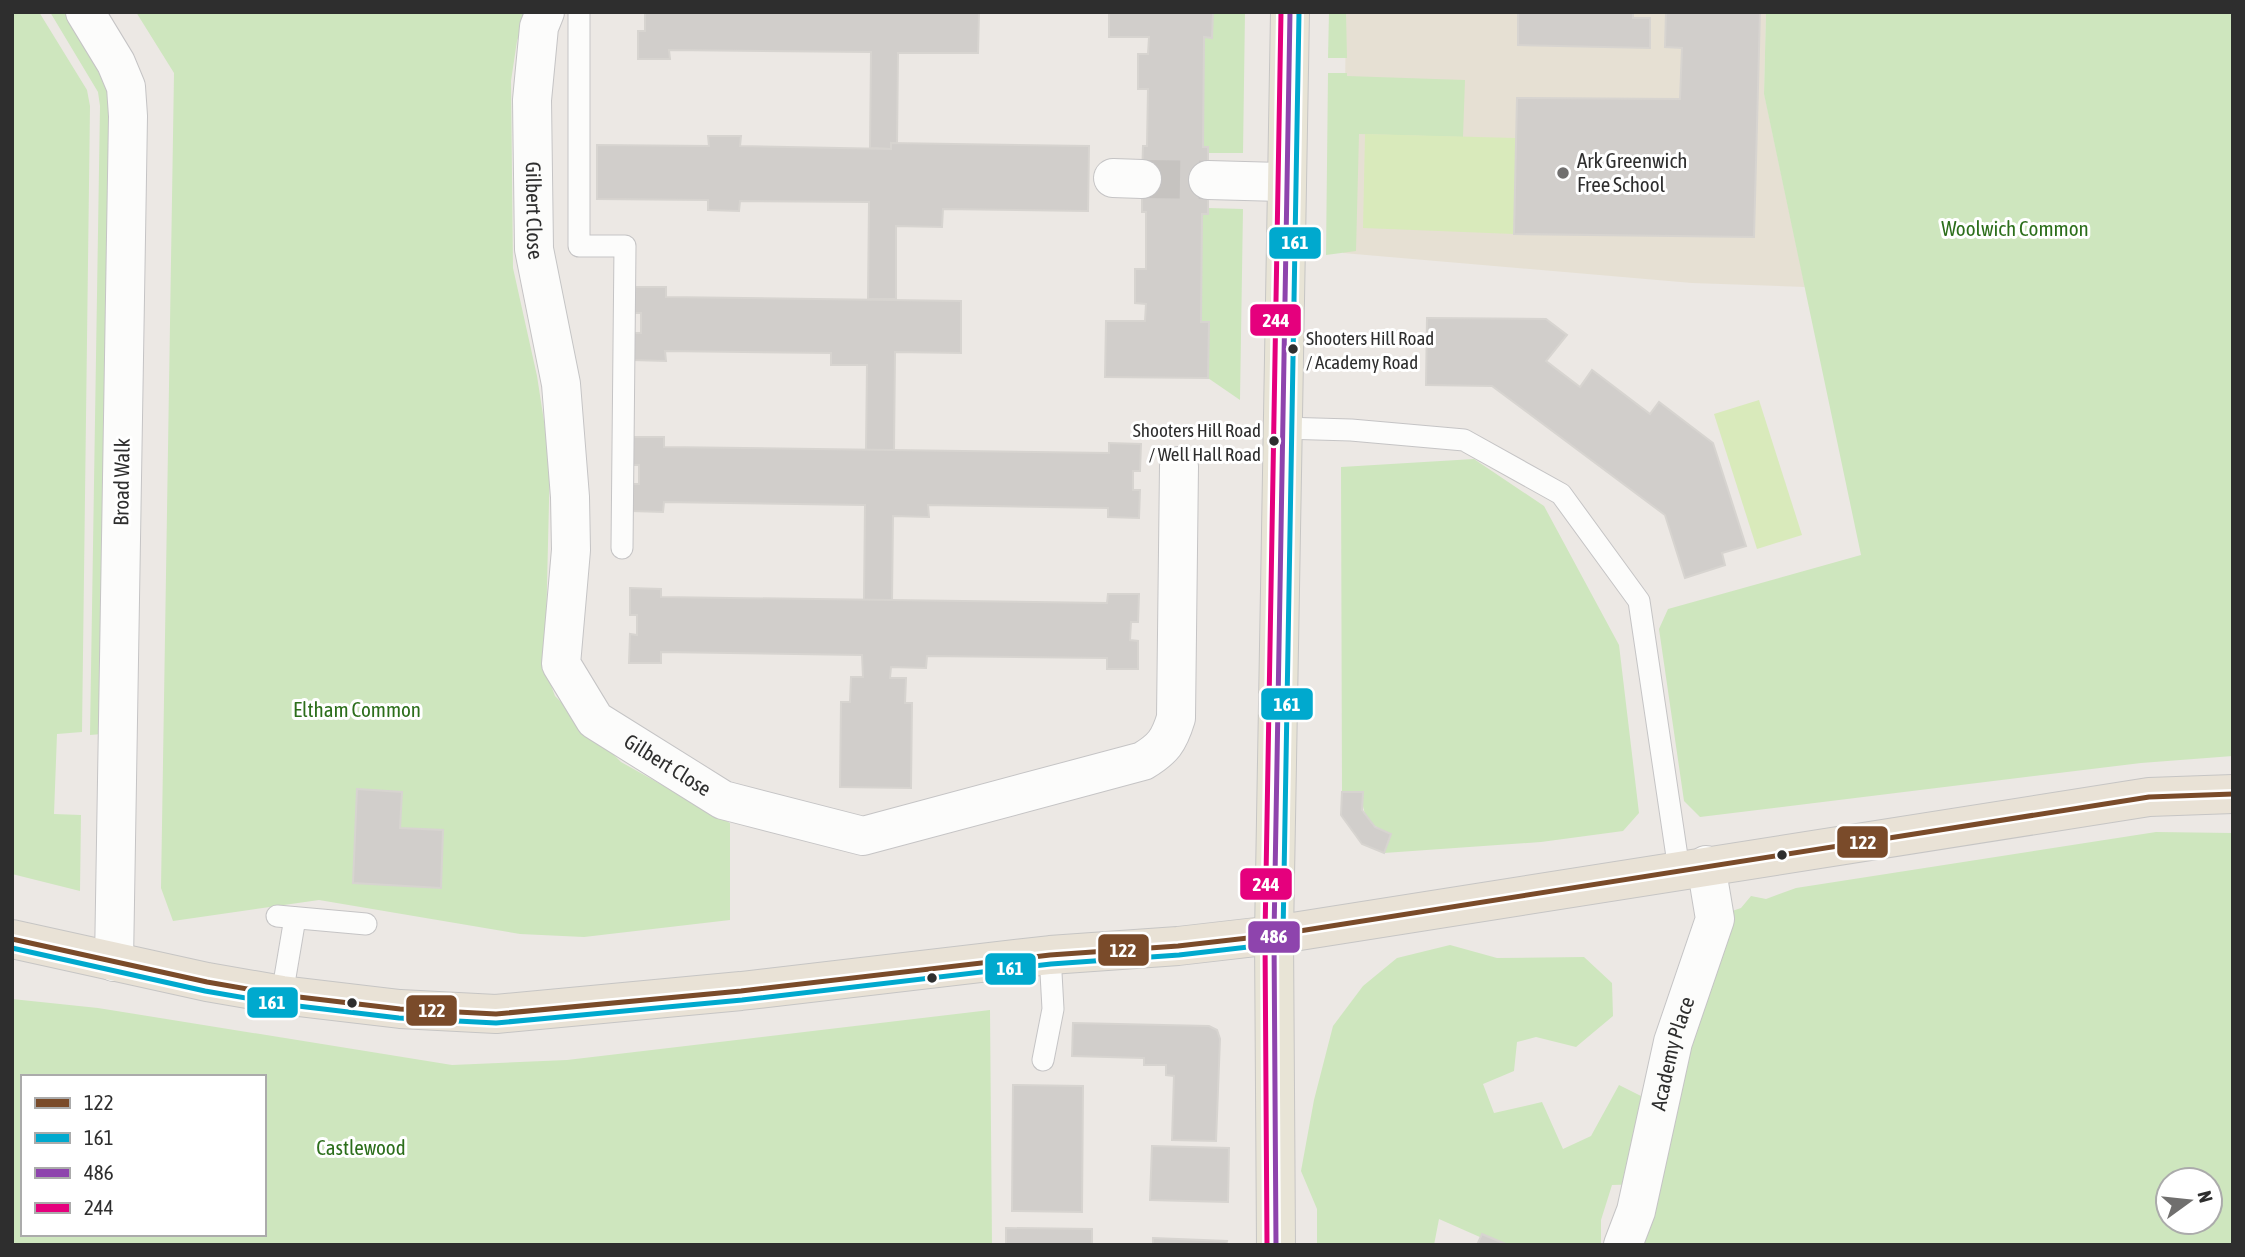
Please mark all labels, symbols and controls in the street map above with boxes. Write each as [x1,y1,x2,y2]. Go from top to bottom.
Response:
place label: Ark Greenwich Free School [1577,148,1687,196]
street label: Gilbert Close [522,161,549,261]
marker: Ark Greenwich Free School [1555,165,1571,181]
park label: Woolwich Common [1941,216,2089,240]
line badge: 161 [1268,226,1322,260]
text: 161 [1282,231,1308,253]
line badge: 244 [1249,303,1302,337]
text: 244 [1263,309,1289,331]
place label: Shooters Hill Road / Academy Road [1306,327,1434,373]
marker: Shooters Hill Road / Academy Road [1286,342,1300,356]
place label: Shooters Hill Road / Well Hall Road [1133,419,1261,465]
marker: Shooters Hill Road / Well Hall Road [1267,434,1281,448]
street label: Broad Walk [108,438,134,526]
line badge: 161 [1260,687,1314,721]
text: 161 [1274,693,1300,715]
park label: Eltham Common [293,697,421,721]
street label: Gilbert Close [620,728,716,801]
line badge: 122 [1836,825,1889,859]
text: 122 [1850,831,1876,853]
unlabelled marker [1775,848,1789,862]
line badge: 244 [1239,867,1293,901]
text: 244 [1253,873,1279,895]
line badge: 486 [1247,920,1301,954]
text: 486 [1260,925,1287,947]
line badge: 122 [1097,933,1150,967]
text: 122 [1110,939,1136,961]
line badge: 161 [984,952,1037,986]
text: 161 [997,957,1023,979]
unlabelled marker [925,971,939,985]
line badge: 161 [246,986,299,1019]
text: 161 [259,991,285,1013]
street label: Academy Place [1645,993,1699,1113]
line badge: 122 [405,994,458,1027]
unlabelled marker [345,996,359,1010]
text: 122 [419,999,445,1021]
legend [21,1075,266,1236]
text: 122 [84,1090,114,1114]
text: 161 [84,1125,114,1149]
park label: Castlewood [316,1135,406,1159]
text: 486 [84,1160,114,1184]
north arrow [2154,1166,2224,1236]
text: N [2193,1188,2217,1205]
text: 244 [84,1195,114,1219]

